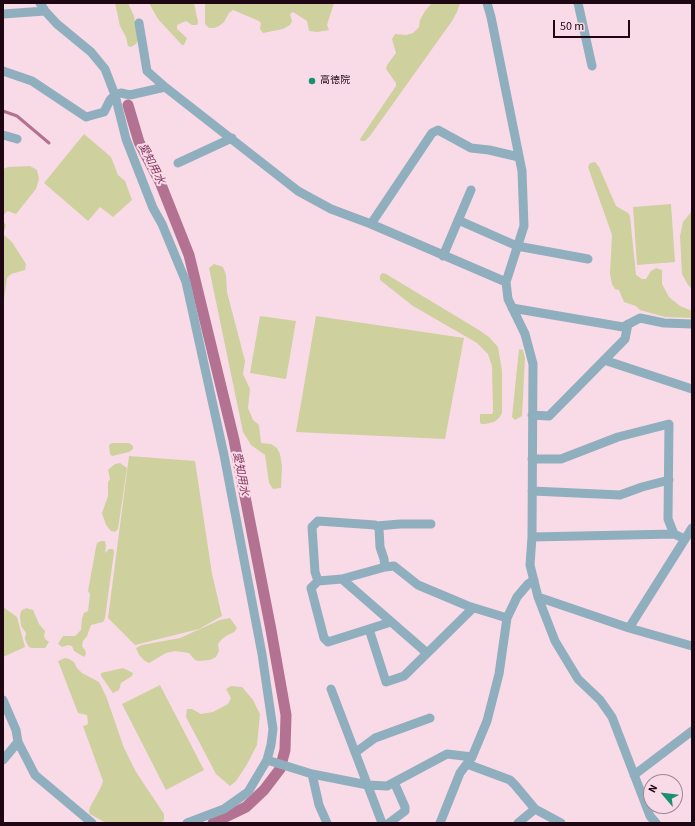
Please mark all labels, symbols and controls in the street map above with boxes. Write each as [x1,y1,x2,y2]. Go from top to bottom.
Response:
scale bar [555,12,632,38]
text: 50 m [560,18,584,35]
place label: 高徳院 [320,75,350,87]
marker: 高徳院 [307,76,317,86]
water label: 愛知用水 [135,141,167,187]
water label: 愛知用水 [229,451,251,497]
north arrow [643,774,683,814]
text: N [645,782,661,795]

